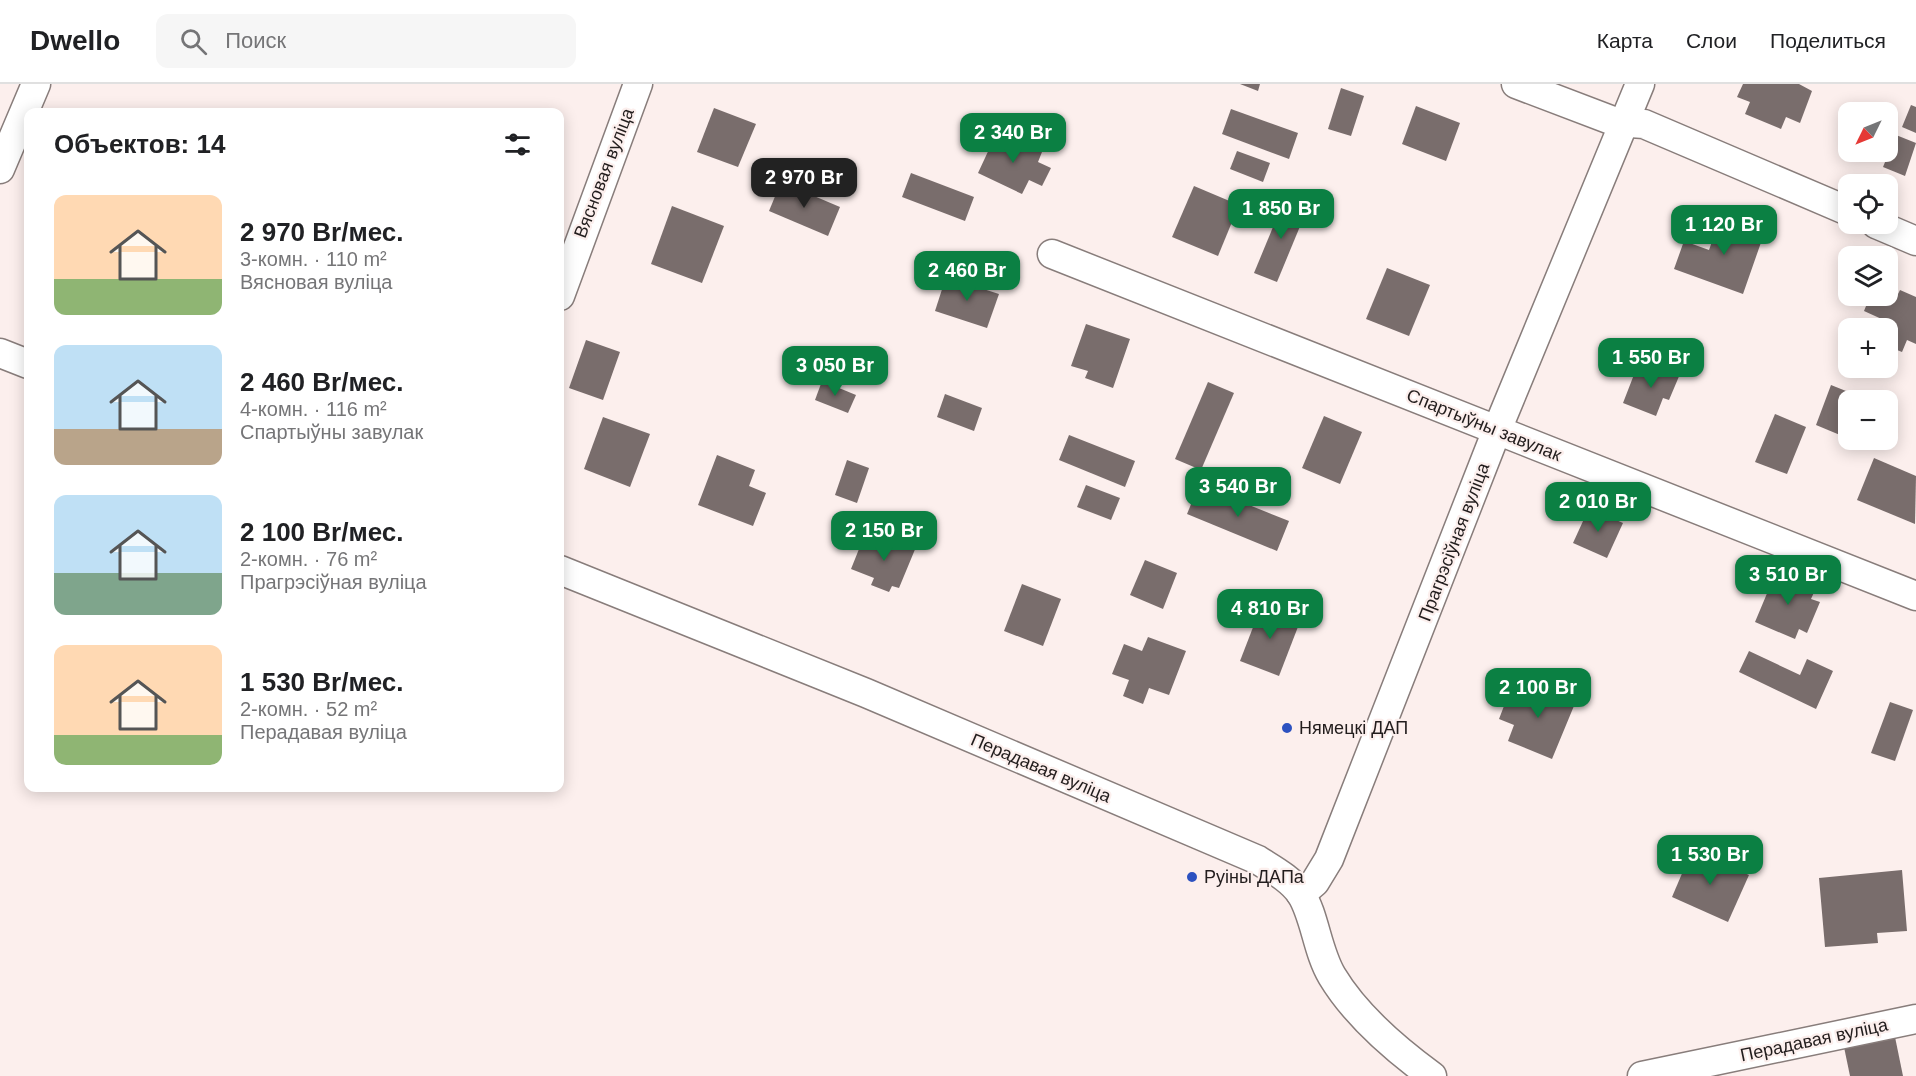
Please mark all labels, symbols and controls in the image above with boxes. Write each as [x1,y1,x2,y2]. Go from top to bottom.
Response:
search box [156,14,576,68]
text: Dwello [30,25,120,56]
icon: search [177,25,210,58]
text: Поиск [225,28,286,53]
text: Карта [1597,29,1653,52]
text: Слои [1686,29,1737,52]
text: Поделиться [1770,29,1886,52]
north arrow [1838,102,1898,162]
map controls [1838,102,1898,450]
street label: Вясновая вуліца [570,104,638,241]
pin: 2 340 Br [951,113,1075,164]
text: 2 340 Br [974,121,1052,143]
icon: filters [501,128,534,161]
text: Объектов: 14 [54,129,225,159]
pin: 2 970 Br [742,158,866,209]
text: 2 970 Br [765,166,843,188]
button: locate [1838,174,1898,234]
pin: 1 850 Br [1219,189,1343,240]
text: 1 850 Br [1242,197,1320,219]
pin: 1 120 Br [1662,205,1786,256]
text: 1 120 Br [1685,213,1763,235]
text: 2 970 Br/мес. [240,217,403,247]
icon: home [102,219,174,291]
button: layers [1838,246,1898,306]
text: 3-комн. · 110 m² [240,248,387,270]
pin: 2 460 Br [905,251,1029,302]
text: 2 460 Br [928,259,1006,281]
text: Вясновая вуліца [240,271,392,293]
button: + [1838,318,1898,378]
pin: 1 550 Br [1589,338,1713,389]
pin: 3 050 Br [773,346,897,397]
text: 1 550 Br [1612,346,1690,368]
text: 3 050 Br [796,354,874,376]
text: 2 460 Br/мес. [240,367,403,397]
icon: home [102,369,174,441]
street label: Спартыўны завулак [1404,385,1564,465]
button: − [1838,390,1898,450]
text: 4-комн. · 116 m² [240,398,387,420]
text: Спартыўны завулак [240,421,423,443]
street label: Прагрэсіўная вуліца [1415,459,1494,624]
pin: 3 540 Br [1176,467,1300,518]
text: 3 540 Br [1199,475,1277,497]
pin: 2 010 Br [1536,482,1660,533]
text: 2 010 Br [1559,490,1637,512]
pin: 2 150 Br [822,511,946,562]
text: 2 100 Br/мес. [240,517,403,547]
icon: home [102,519,174,591]
text: 2 150 Br [845,519,923,541]
text: 2-комн. · 76 m² [240,548,377,570]
pin: 3 510 Br [1726,555,1850,606]
text: 3 510 Br [1749,563,1827,585]
text: Прагрэсіўная вуліца [240,571,427,593]
pin: 4 810 Br [1208,589,1332,640]
text: 4 810 Br [1231,597,1309,619]
text: 1 530 Br/мес. [240,667,403,697]
pin: 2 100 Br [1476,668,1600,719]
icon: home [102,669,174,741]
text: 2 100 Br [1499,676,1577,698]
text: 2-комн. · 52 m² [240,698,377,720]
place label: Нямецкі ДАП [1299,718,1408,738]
text: Перадавая вуліца [240,721,407,743]
marker: Нямецкі ДАП [1280,721,1294,735]
street label: Перадавая вуліца [968,729,1115,807]
pin: 1 530 Br [1648,835,1772,886]
text: 1 530 Br [1671,843,1749,865]
place label: Руіны ДАПа [1204,867,1305,887]
marker: Руіны ДАПа [1185,870,1199,884]
street label: Перадавая вуліца [1738,1014,1891,1065]

